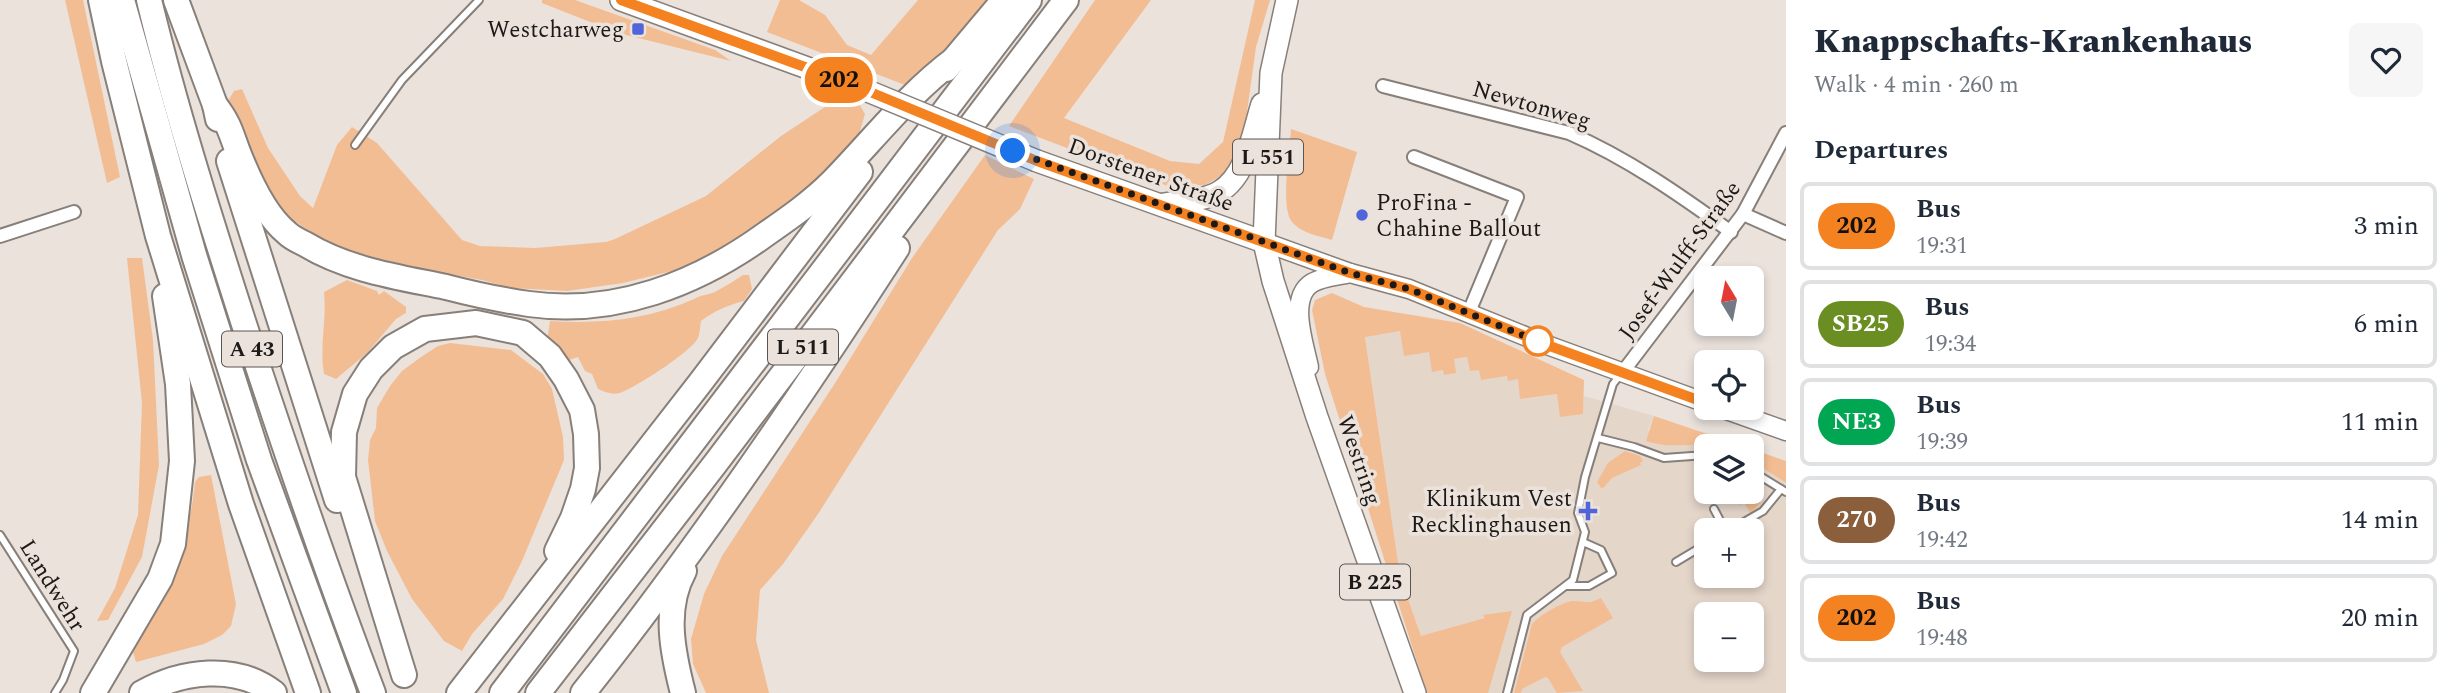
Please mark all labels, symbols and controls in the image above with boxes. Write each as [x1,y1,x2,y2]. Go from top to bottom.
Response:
place label: Westcharweg [487,13,624,48]
text: Knappschafts-Krankenhaus [1814,17,2252,67]
marker: Westcharweg [630,21,646,37]
button: heart [2349,23,2423,97]
line badge: 202 [799,57,879,103]
text: 202 [819,62,859,98]
text: Walk · 4 min · 260 m [1814,68,2019,103]
street label: Newtonweg [1468,72,1595,139]
street label: Dorstener Straße [1063,129,1238,222]
text: Departures [1814,130,1948,170]
your location [995,133,1030,168]
road number: L 551 [1233,140,1303,174]
street label: Josef-Wulff-Straße [1610,174,1750,348]
place label: ProFina - Chahine Ballout [1376,186,1541,247]
text: Bus [1916,189,1961,229]
text: 3 min [2354,206,2419,246]
marker: ProFina - Chahine Ballout [1354,207,1370,223]
text: 202 [1836,208,1877,244]
text: 19:31 [1916,229,1968,264]
north arrow [1694,266,1764,336]
map controls [1694,266,1764,672]
text: Bus [1925,287,1970,327]
text: 6 min [2354,304,2419,344]
text: SB25 [1832,306,1890,342]
unlabelled marker [1523,326,1553,356]
text: 19:34 [1925,327,1976,362]
road number: L 511 [768,330,838,364]
road number: A 43 [222,332,282,366]
button: locate [1694,350,1764,420]
text: Bus [1916,385,1961,425]
text: 11 min [2341,402,2419,442]
text: NE3 [1832,404,1881,440]
street label: Westring [1327,411,1390,510]
text: 19:39 [1916,425,1968,460]
button: layers [1694,434,1764,504]
place label: Klinikum Vest Recklinghausen [1411,482,1572,543]
text: Bus [1916,483,1961,523]
text: 14 min [2341,500,2419,540]
marker: Klinikum Vest Recklinghausen [1578,501,1598,521]
text: 270 [1836,502,1877,538]
button: + [1694,518,1764,588]
text: 19:42 [1916,523,1968,558]
street label: Landwehr [10,533,94,639]
road number: B 225 [1340,564,1410,600]
text: Bus [1916,581,1961,621]
text: 20 min [2341,598,2419,638]
text: 202 [1836,600,1877,636]
button: − [1694,602,1764,672]
text: 19:48 [1916,621,1968,656]

